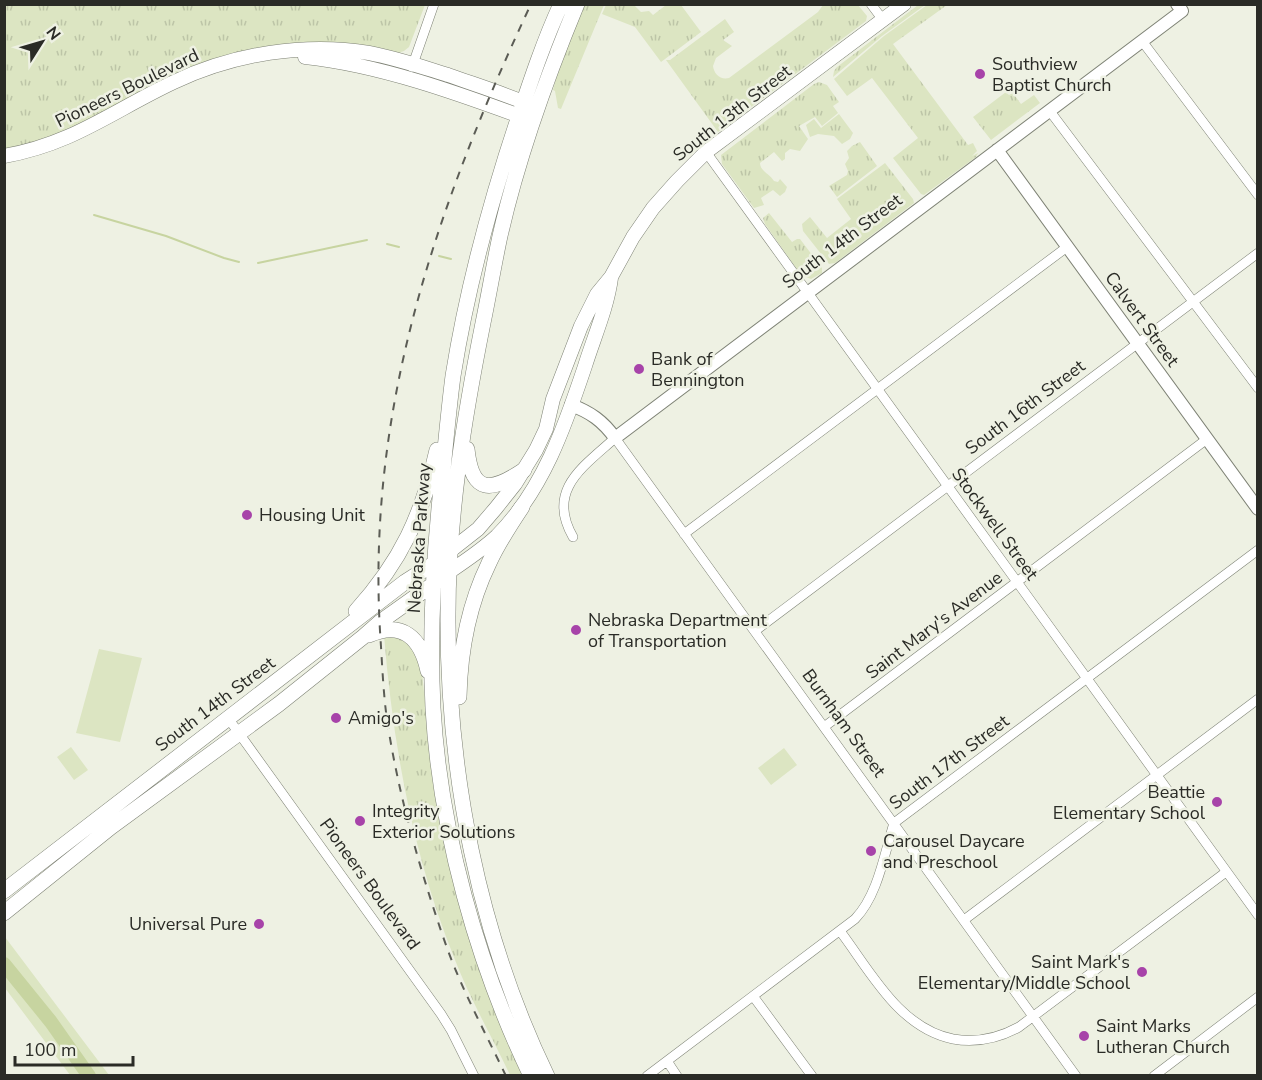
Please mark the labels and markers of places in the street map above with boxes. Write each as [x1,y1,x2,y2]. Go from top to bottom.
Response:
place label: Southview Baptist Church [992,52,1111,97]
marker: Southview Baptist Church [973,67,987,81]
place label: Bank of Bennington [651,347,745,392]
marker: Bank of Bennington [632,362,646,376]
place label: Housing Unit [259,503,366,527]
marker: Housing Unit [240,508,254,522]
place label: Nebraska Department of Transportation [588,608,767,653]
marker: Nebraska Department of Transportation [569,623,583,637]
place label: Amigo's [348,706,414,730]
marker: Amigo's [329,711,343,725]
place label: Beattie Elementary School [1053,780,1206,825]
marker: Beattie Elementary School [1210,795,1224,809]
place label: Integrity Exterior Solutions [372,799,515,844]
marker: Integrity Exterior Solutions [353,814,367,828]
place label: Carousel Daycare and Preschool [883,829,1025,874]
marker: Carousel Daycare and Preschool [864,844,878,858]
place label: Universal Pure [129,912,247,936]
marker: Universal Pure [252,917,266,931]
place label: Saint Mark's Elementary/Middle School [918,950,1131,995]
marker: Saint Mark's Elementary/Middle School [1135,965,1149,979]
place label: Saint Marks Lutheran Church [1096,1014,1230,1059]
marker: Saint Marks Lutheran Church [1077,1029,1091,1043]

